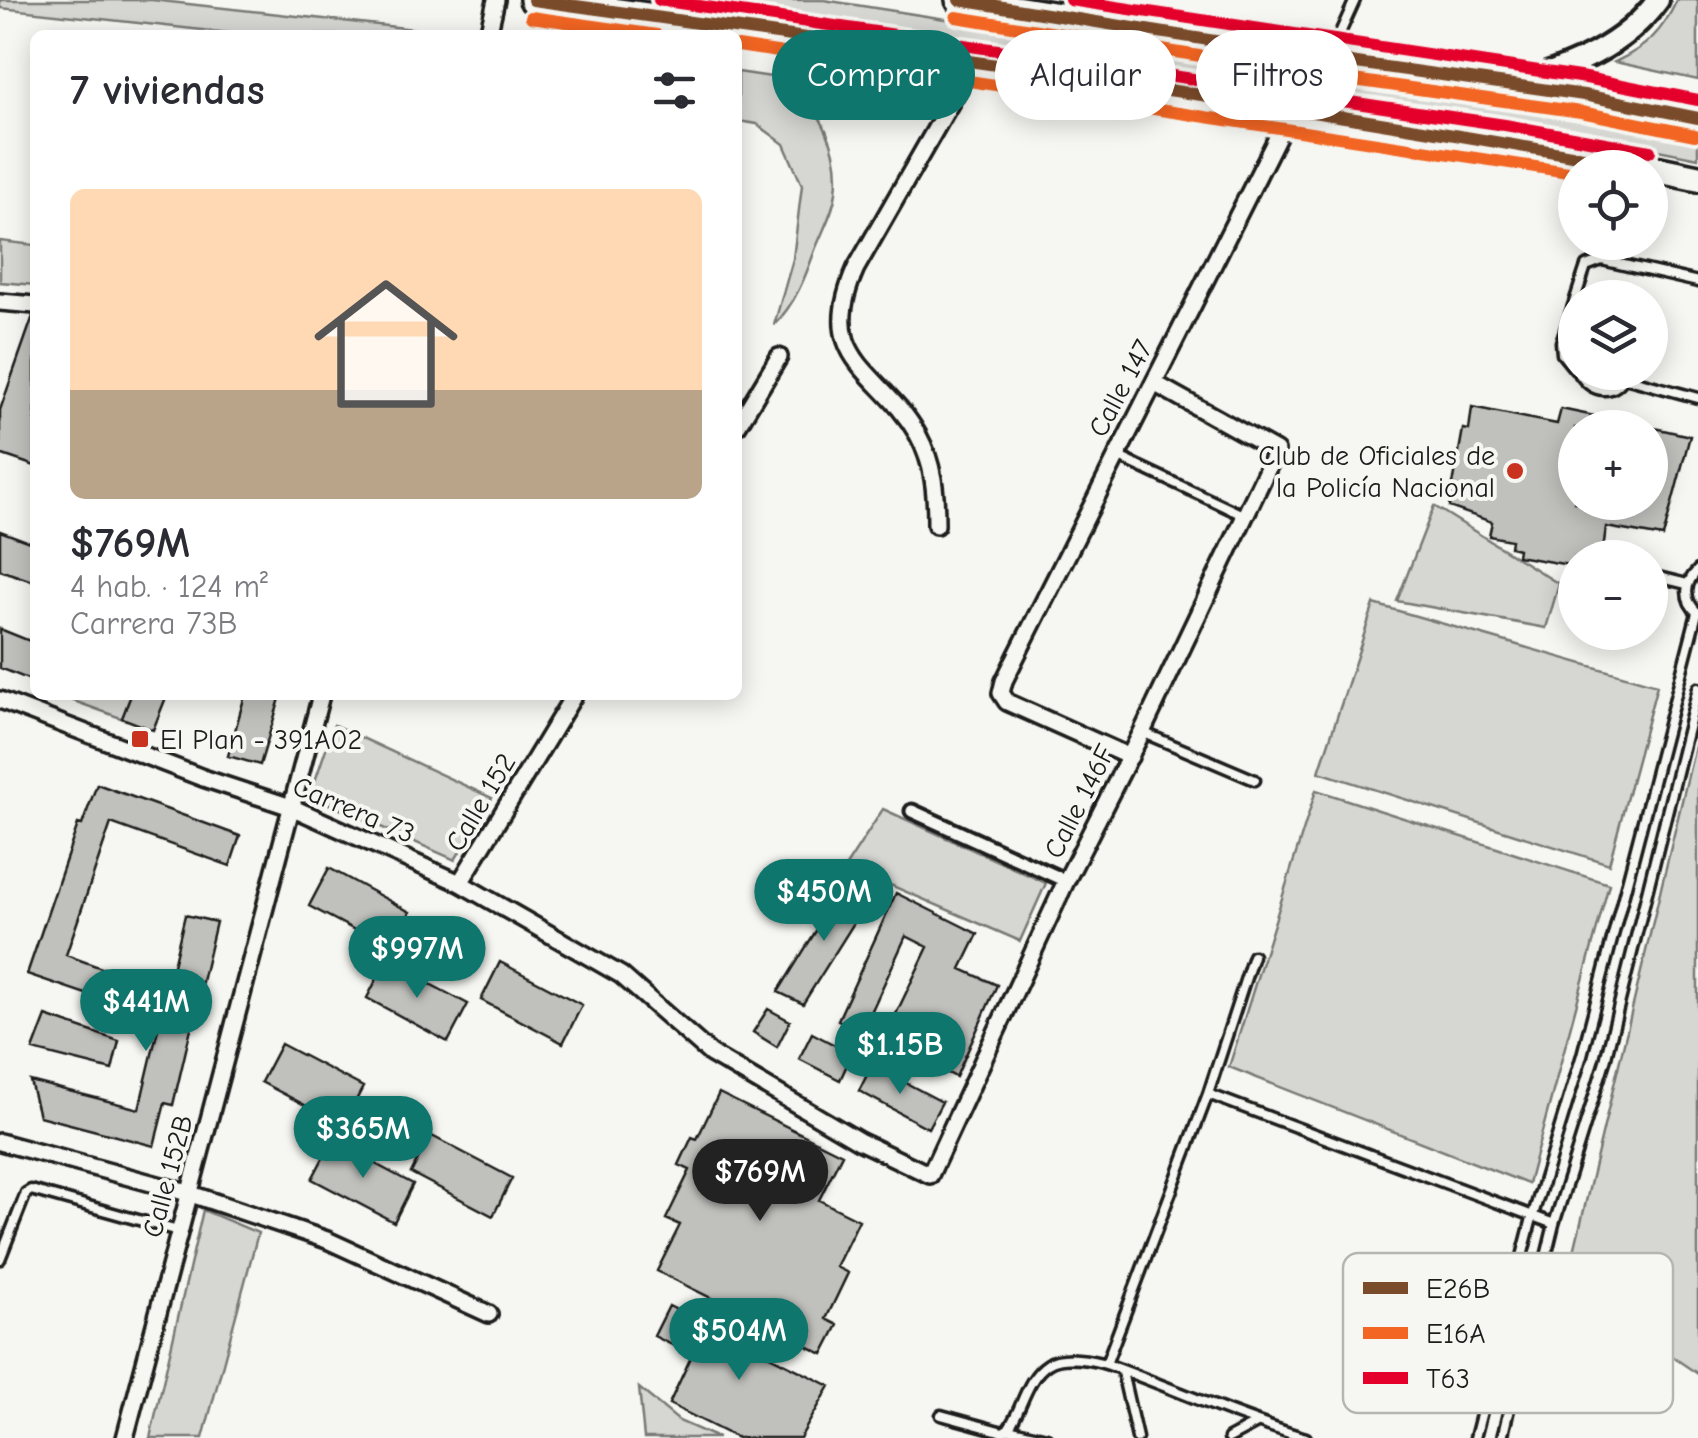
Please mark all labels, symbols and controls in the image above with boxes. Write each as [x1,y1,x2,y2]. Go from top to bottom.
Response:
chip: Comprar [772,30,975,120]
chip: Alquilar [995,30,1176,120]
chip: Filtros [1196,30,1358,120]
icon: filters [647,63,702,118]
text: 7 viviendas [70,66,265,115]
map controls [1558,150,1668,650]
button: locate [1558,150,1668,260]
icon: home [296,254,476,434]
button: layers [1558,280,1668,390]
street label: Calle 147 [1082,335,1160,442]
button: + [1558,410,1668,520]
place label: Club de Oficiales de la Policía Nacional [1258,440,1495,504]
marker: Club de Oficiales de la Policía Nacional [1504,460,1526,482]
text: $769M [70,519,190,568]
button: − [1558,540,1668,650]
text: 4 hab. · 124 m² [70,568,268,605]
text: Carrera 73B [70,605,237,642]
place label: El Plan - 391A02 [160,724,362,756]
marker: El Plan - 391A02 [129,728,151,750]
street label: Calle 146F [1038,739,1122,864]
street label: Calle 152 [439,748,522,857]
street label: Carrera 73 [288,770,419,850]
pin: $450M [754,859,894,944]
text: $450M [776,873,872,910]
pin: $997M [347,916,487,1001]
text: $997M [371,930,463,967]
pin: $441M [76,969,216,1054]
text: $441M [102,983,190,1020]
pin: $1.15B [819,1012,981,1097]
text: $1.15B [857,1026,943,1063]
pin: $365M [293,1096,433,1181]
text: $365M [316,1110,410,1147]
street label: Calle 152B [136,1111,200,1241]
pin: $769M [690,1139,830,1224]
text: $769M [714,1153,806,1190]
legend [1343,1253,1673,1413]
text: E26B [1426,1273,1490,1305]
pin: $504M [669,1298,809,1383]
text: $504M [691,1312,787,1349]
text: E16A [1426,1318,1485,1350]
text: T63 [1426,1363,1470,1395]

